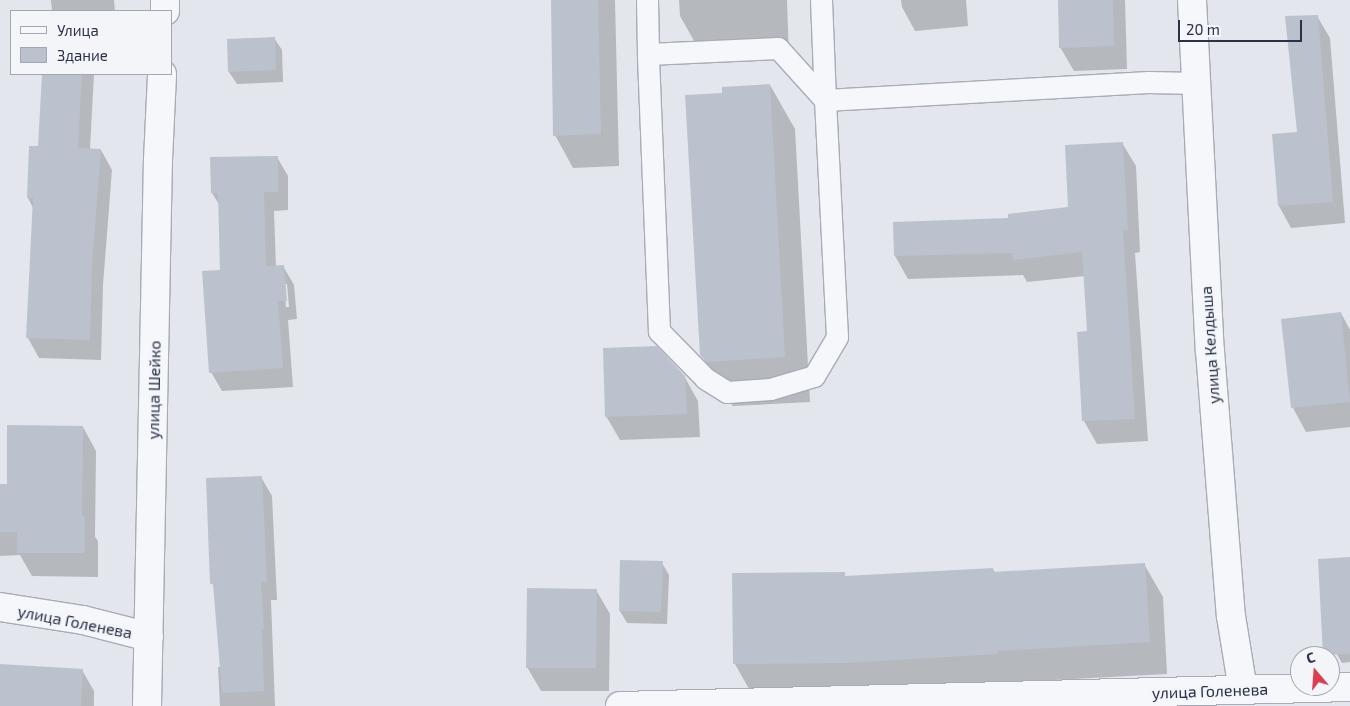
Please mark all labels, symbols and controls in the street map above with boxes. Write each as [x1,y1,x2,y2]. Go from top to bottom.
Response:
legend [10,10,172,75]
scale bar [1180,10,1304,42]
text: 20 m [1186,20,1220,38]
text: Улица [57,21,99,39]
text: Здание [57,46,108,64]
street label: улица Келдыша [1196,285,1224,405]
street label: улица Шейко [144,340,164,440]
street label: улица Голенева [16,601,134,643]
north arrow [1290,646,1340,696]
text: С [1304,648,1317,667]
street label: улица Голенева [1152,679,1268,703]

